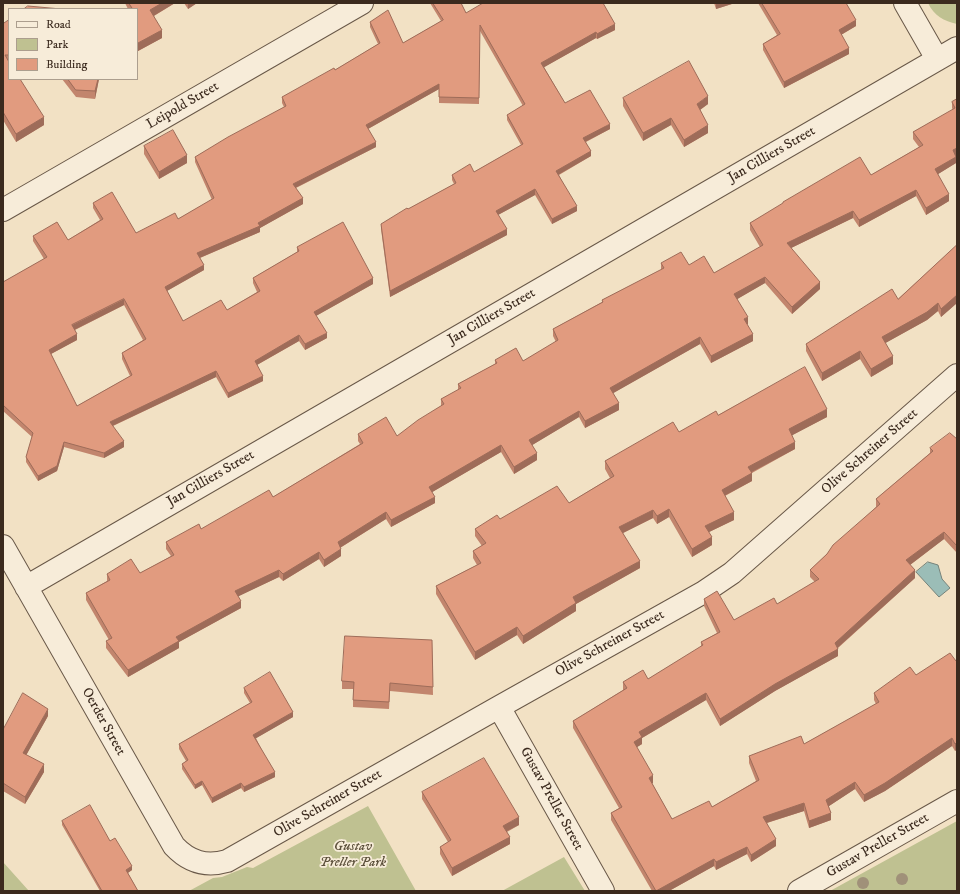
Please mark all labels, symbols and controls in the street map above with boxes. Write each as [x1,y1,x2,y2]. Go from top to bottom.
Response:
legend [8,8,138,80]
text: Road [46,17,71,32]
text: Park [46,37,68,52]
text: Building [46,57,87,72]
street label: Leipold Street [144,79,222,133]
street label: Jan Cilliers Street [725,123,819,187]
street label: Jan Cilliers Street [445,285,539,349]
street label: Olive Schreiner Street [818,406,922,498]
street label: Jan Cilliers Street [164,447,258,511]
street label: Olive Schreiner Street [552,607,668,681]
street label: Oerder Street [77,685,129,759]
street label: Gustav Preller Street [516,744,586,854]
street label: Olive Schreiner Street [271,766,385,842]
street label: Gustav Preller Street [824,810,932,882]
park label: Gustav Preller Park [320,839,386,872]

